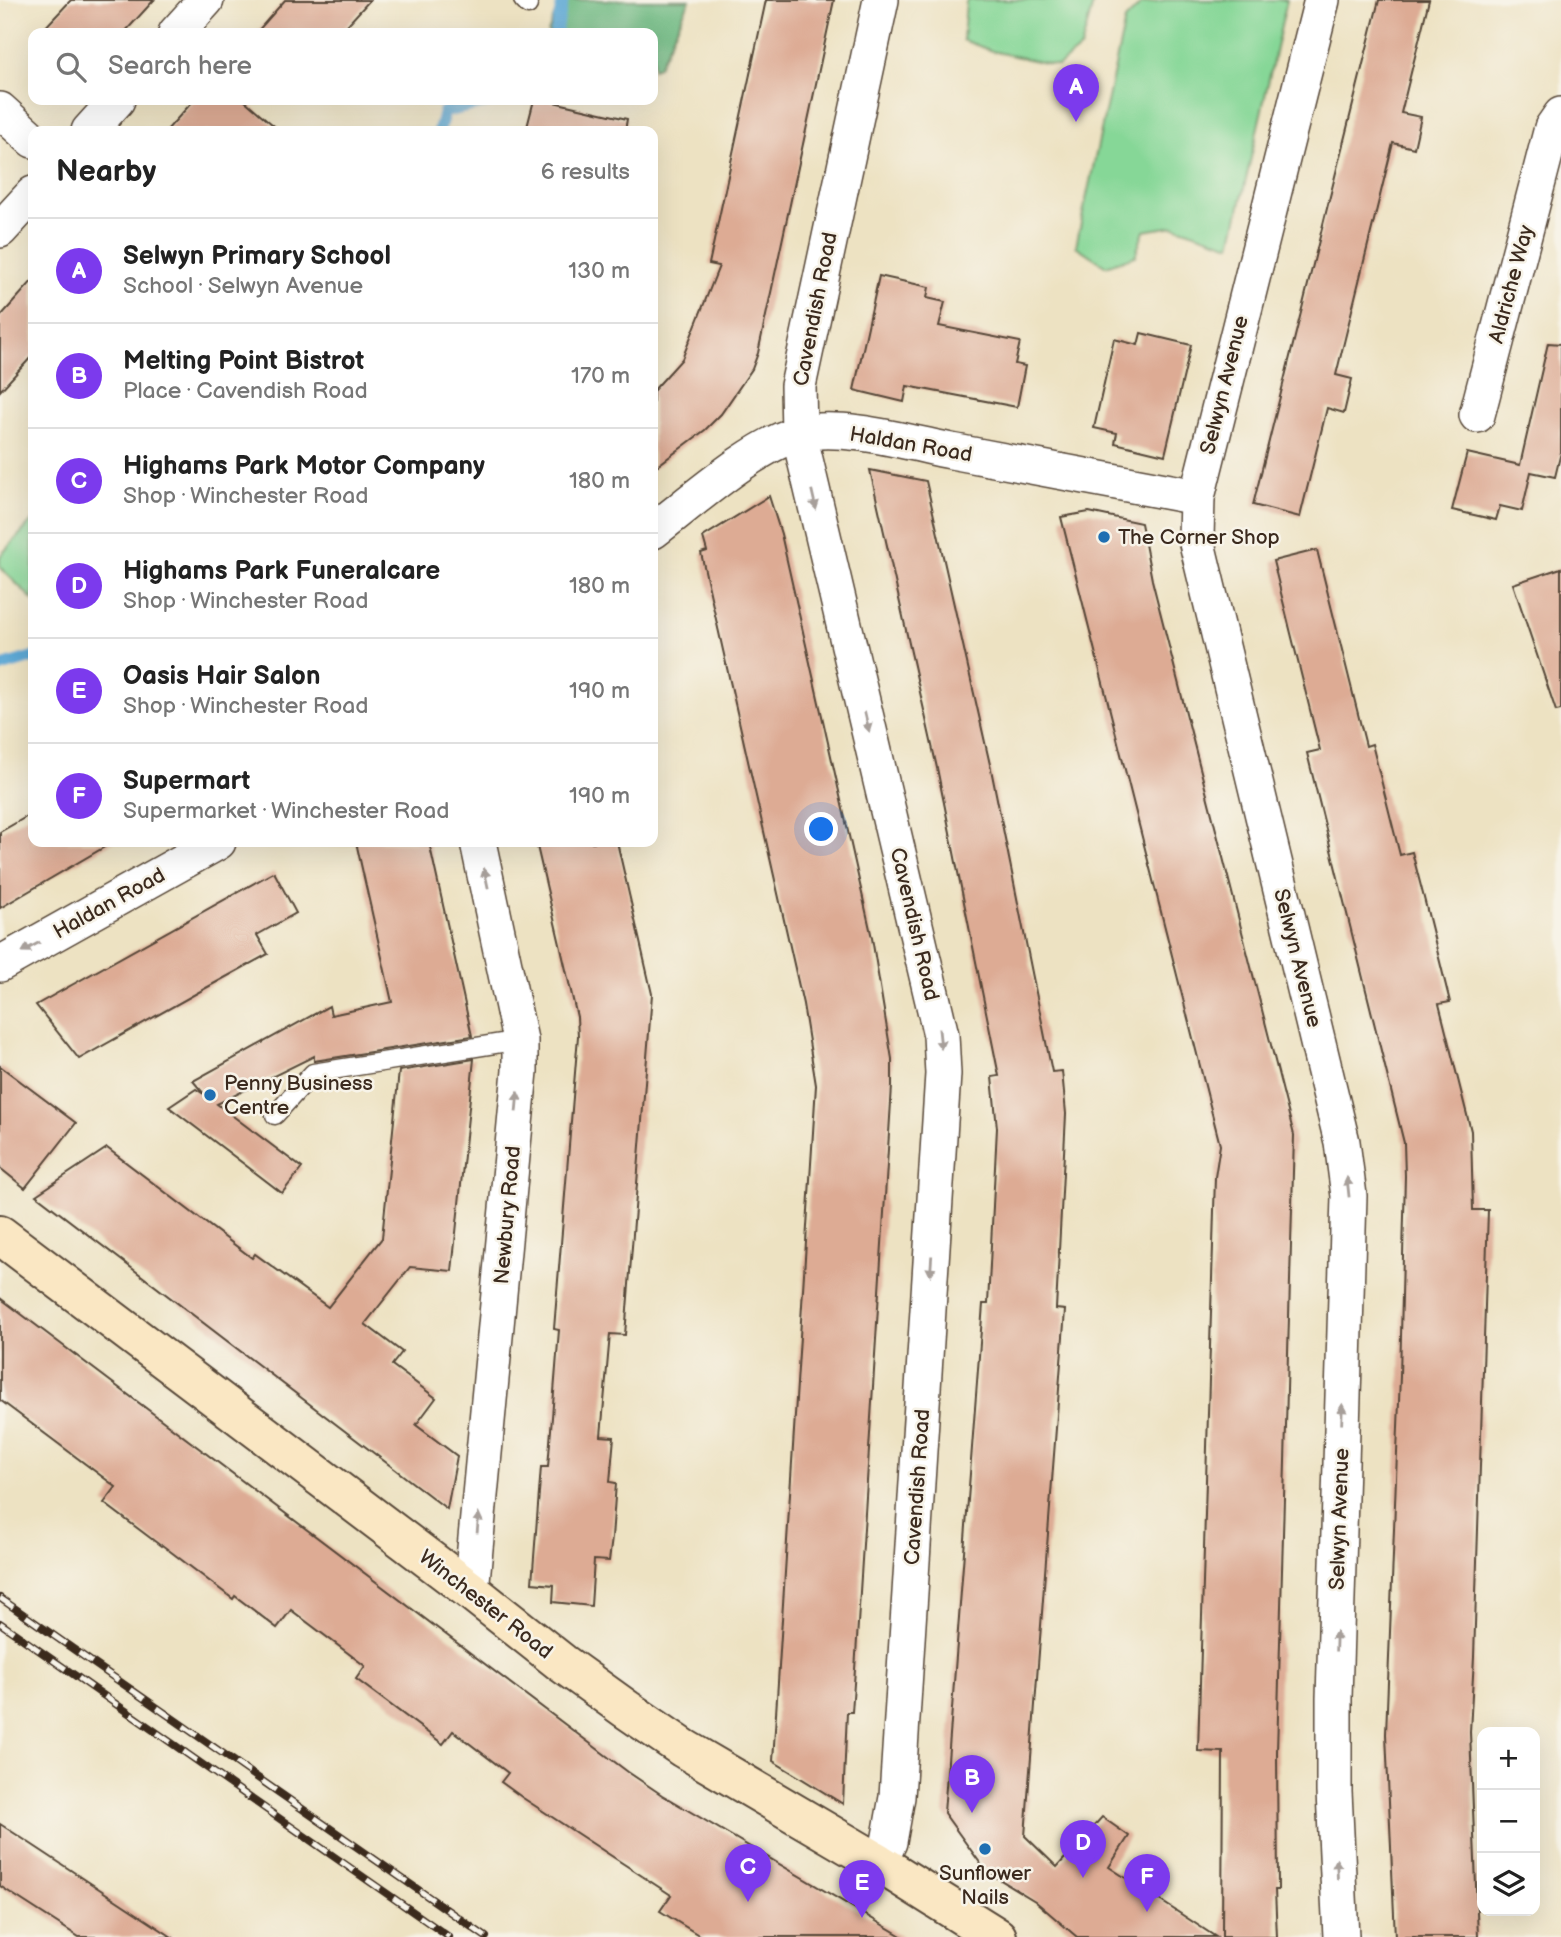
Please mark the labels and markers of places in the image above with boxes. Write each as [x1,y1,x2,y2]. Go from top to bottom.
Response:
pin: A [1053,64,1099,122]
place label: The Corner Shop [1118,525,1280,550]
marker: The Corner Shop [1096,529,1112,545]
place label: Penny Business Centre [224,1071,373,1120]
marker: Penny Business Centre [202,1087,218,1103]
pin: B [949,1755,995,1813]
pin: D [1060,1820,1106,1878]
marker: Sunflower Nails [977,1841,993,1857]
pin: C [725,1844,771,1902]
pin: F [1124,1854,1170,1912]
pin: E [839,1860,885,1918]
place label: Sunflower Nails [939,1861,1031,1910]

